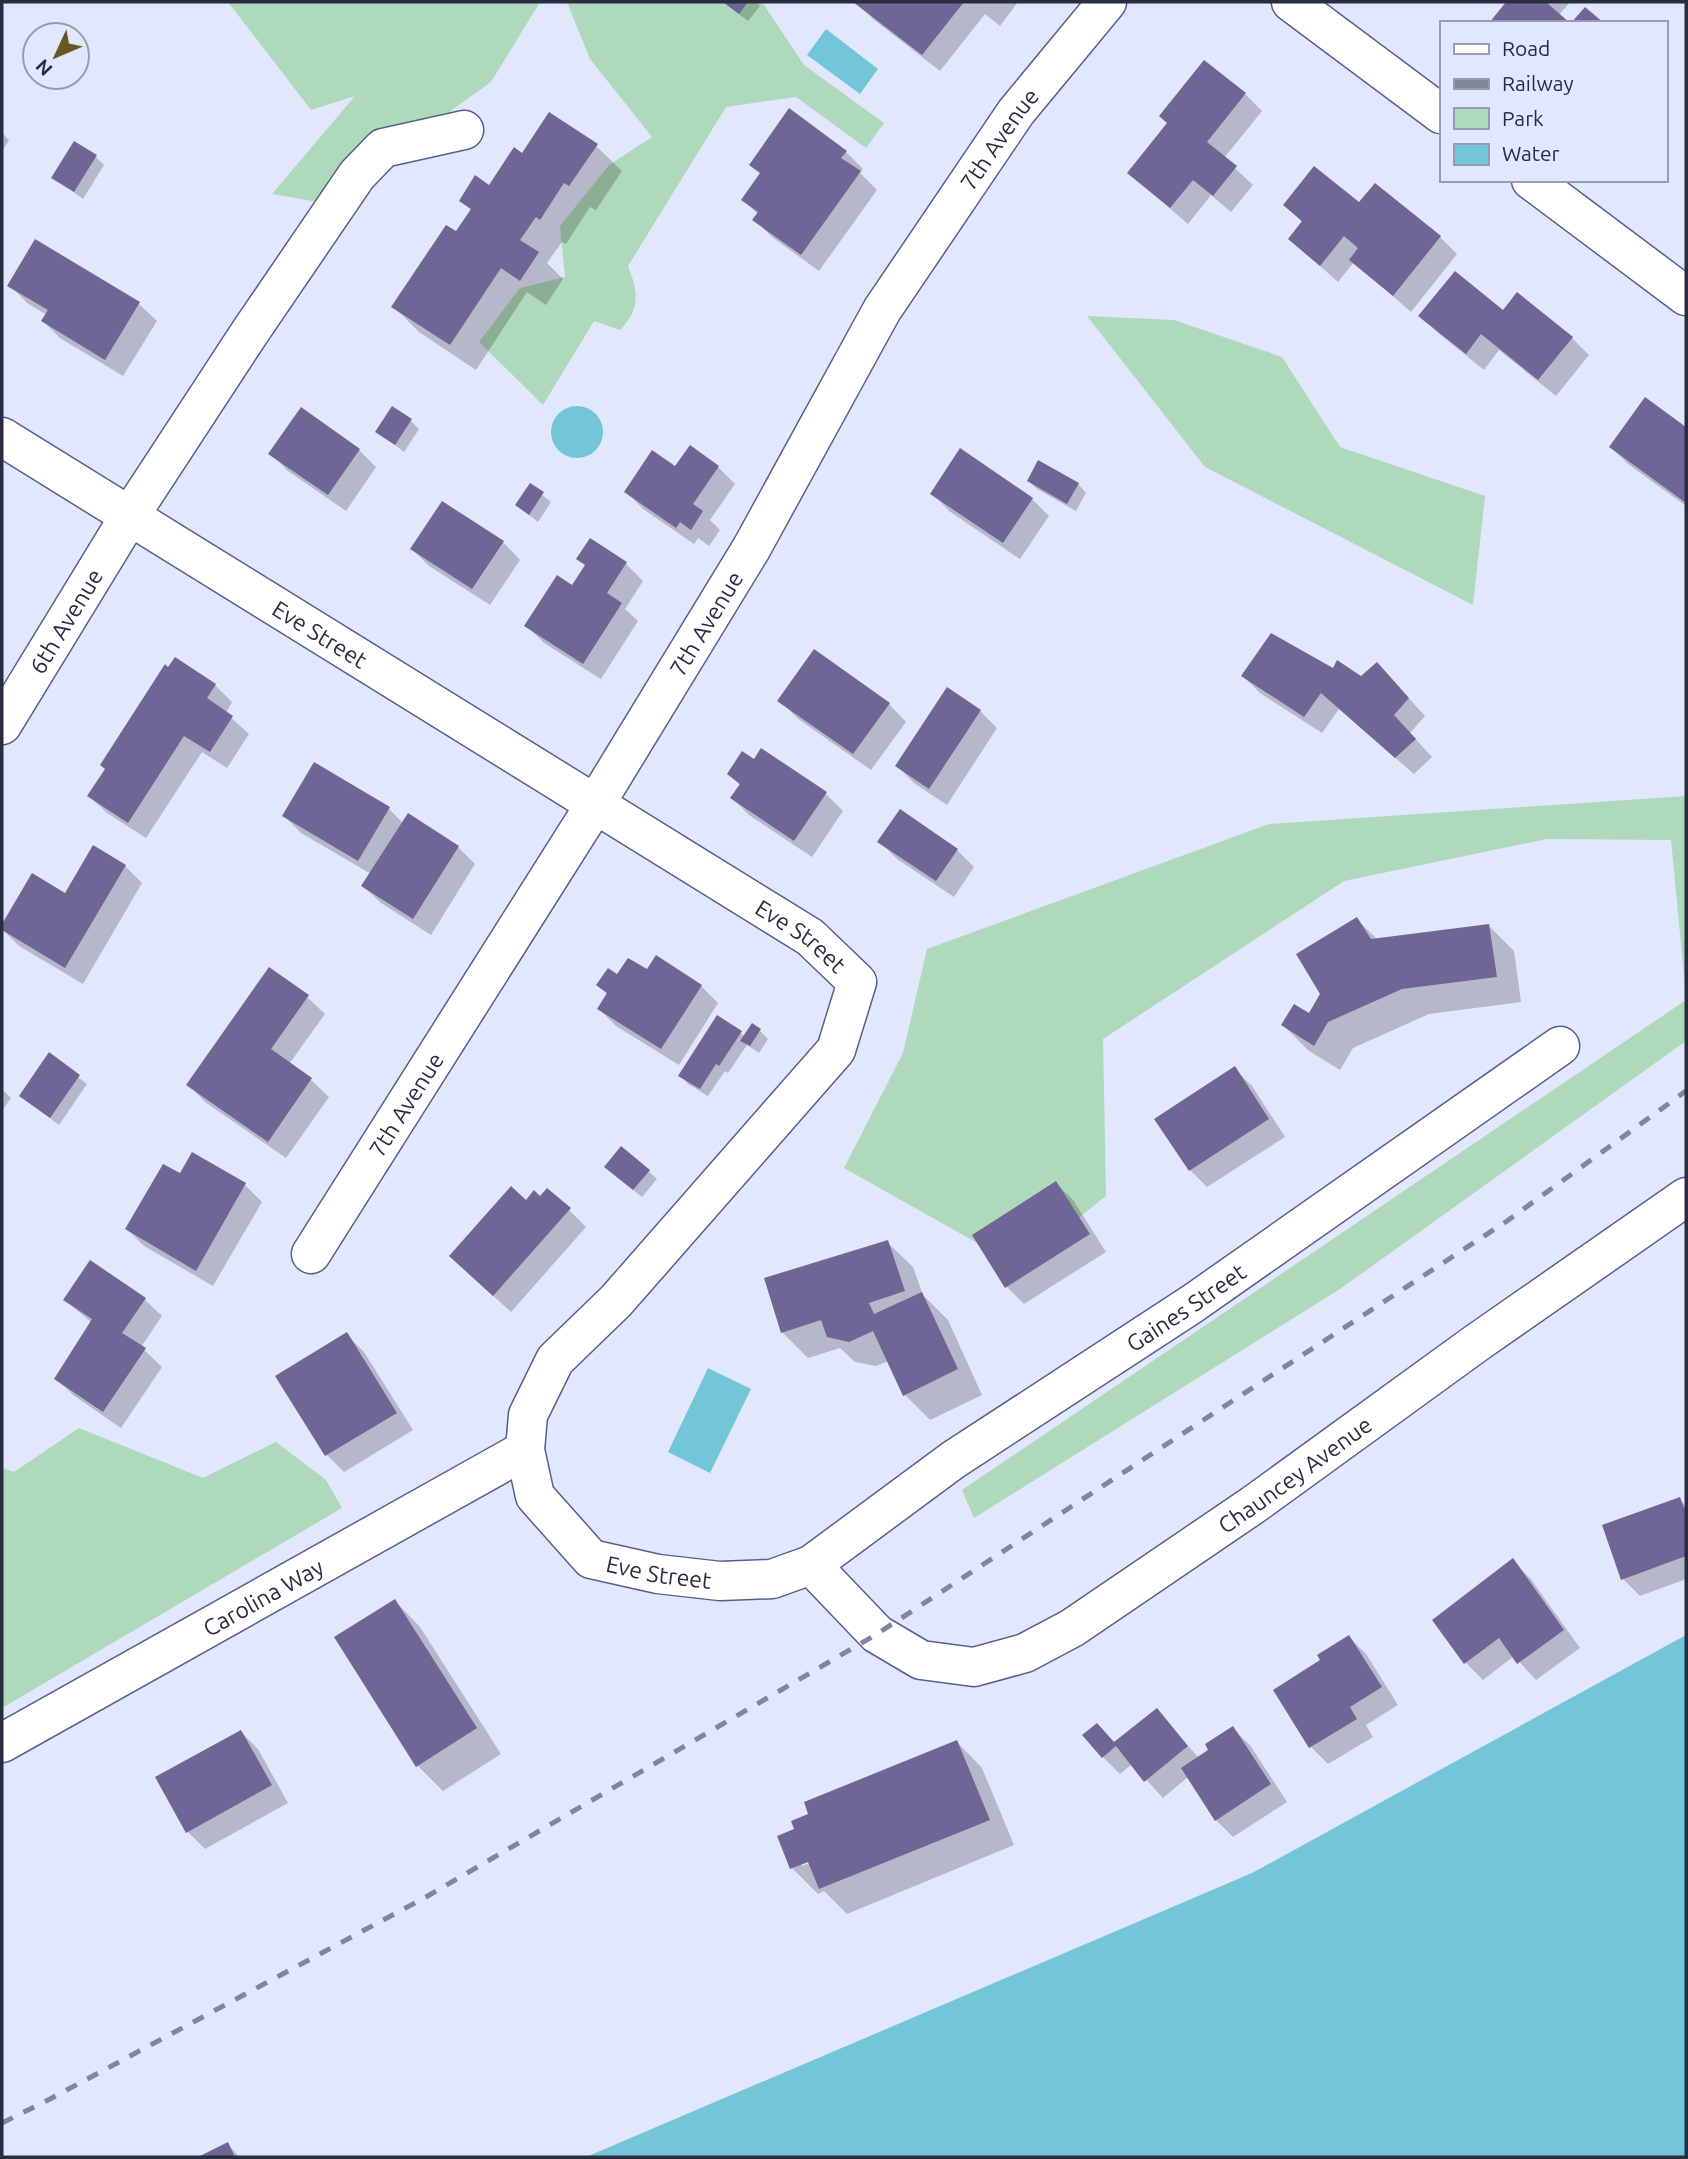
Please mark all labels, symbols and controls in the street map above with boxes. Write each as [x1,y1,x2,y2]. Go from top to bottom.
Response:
north arrow [21,21,91,91]
legend [1440,21,1667,182]
text: Road [1502,36,1550,60]
text: N [31,55,57,81]
text: Railway [1502,71,1574,95]
street label: 7th Avenue [955,83,1043,194]
text: Park [1502,106,1544,130]
text: Water [1502,141,1560,165]
street label: 6th Avenue [24,564,107,678]
street label: 7th Avenue [664,566,747,680]
street label: Eve Street [268,595,372,672]
street label: Eve Street [751,894,851,977]
street label: 7th Avenue [363,1048,448,1161]
street label: Gaines Street [1121,1258,1250,1356]
street label: Chauncey Avenue [1213,1411,1376,1538]
street label: Eve Street [604,1550,713,1592]
street label: Carolina Way [198,1553,327,1640]

